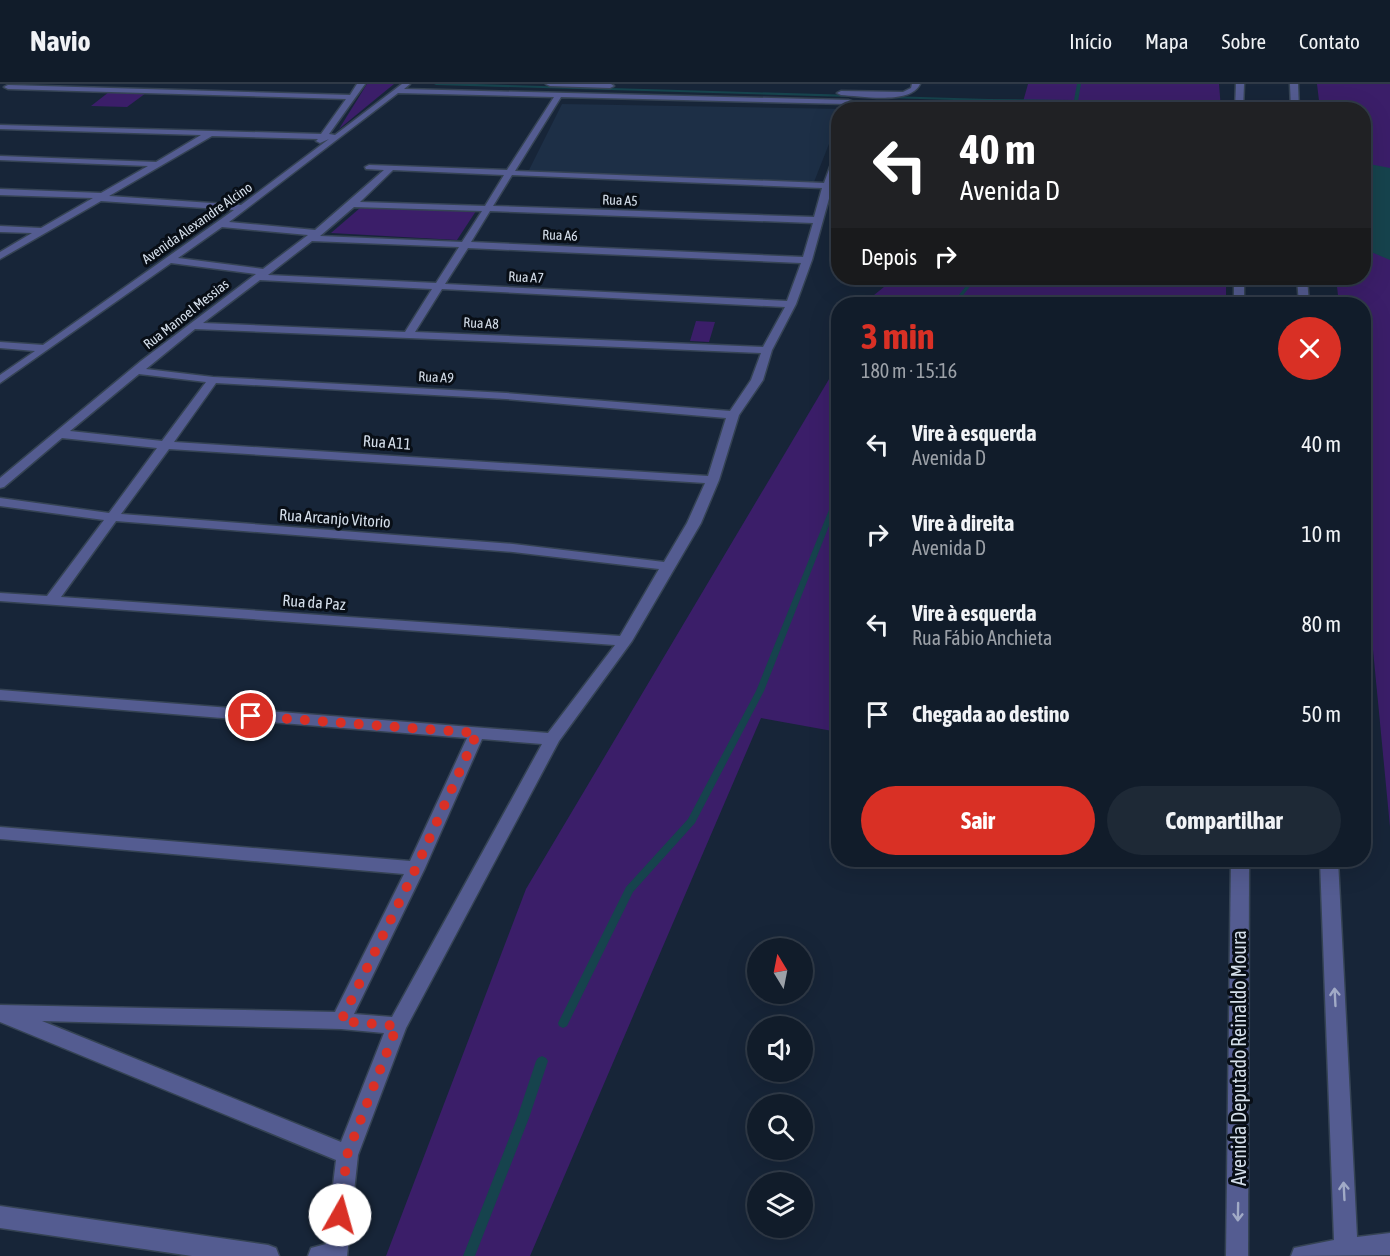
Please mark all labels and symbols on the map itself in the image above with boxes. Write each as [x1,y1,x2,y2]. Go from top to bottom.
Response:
street label: Avenida Alexandre Alcino [139,179,255,267]
street label: Rua A5 [602,191,638,209]
street label: Rua A6 [542,226,578,244]
street label: Rua A7 [508,268,544,286]
street label: Rua Manoel Messias [140,276,232,352]
street label: Rua A8 [463,314,500,332]
street label: Rua A9 [418,368,454,386]
street label: Rua A11 [362,431,412,453]
street label: Rua Arcanjo Vitorio [279,505,391,532]
street label: Rua da Paz [282,591,346,613]
pin [225,690,276,741]
street label: Avenida Deputado Reinaldo Moura [1227,930,1250,1186]
north arrow [747,938,813,1004]
one-way arrow [1329,987,1340,1007]
one-way arrow [1338,1182,1349,1202]
position arrow [308,1183,372,1247]
one-way arrow [1232,1201,1243,1221]

